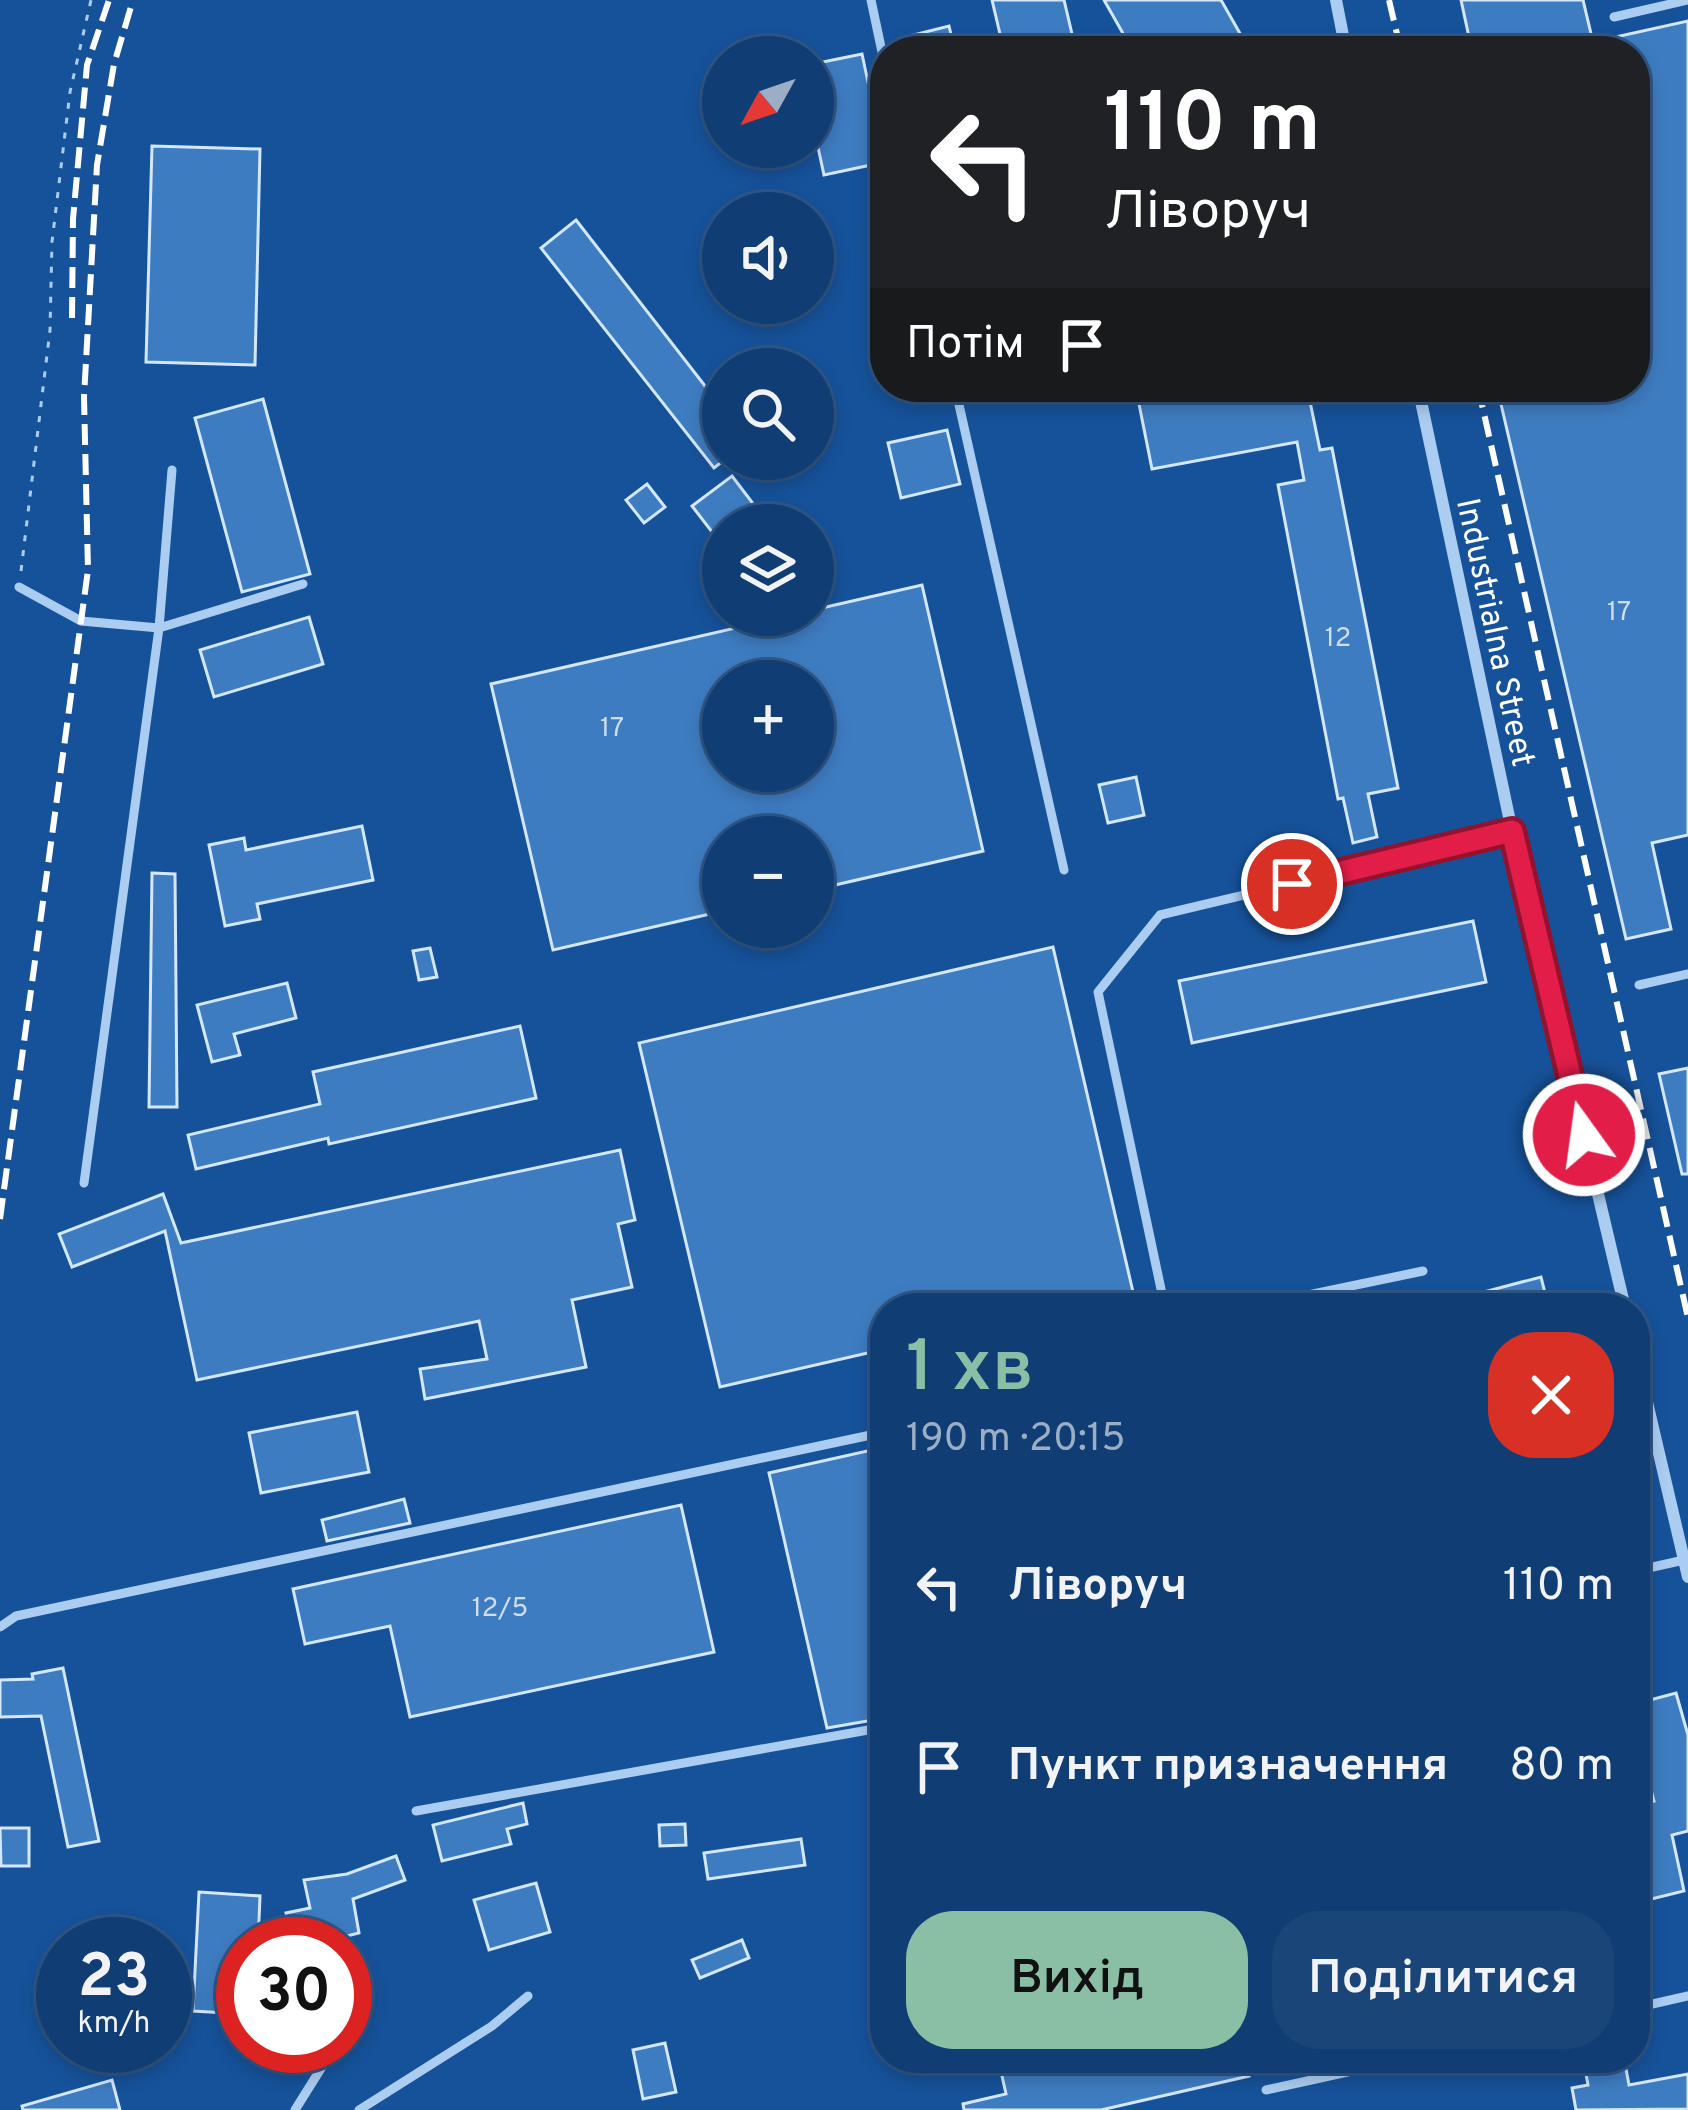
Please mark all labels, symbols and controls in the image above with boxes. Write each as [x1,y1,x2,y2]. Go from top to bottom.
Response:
north arrow [702,36,834,168]
map controls [702,36,834,948]
text: 110 m [1104,75,1321,181]
icon: left [906,84,1062,240]
text: Ліворуч [1104,179,1311,248]
button: sound [702,192,834,324]
icon: arrive [1049,312,1115,378]
text: Потім [906,317,1025,374]
button: search [702,348,834,480]
street label: Industrialna Street [1444,495,1542,771]
button: layers [702,504,834,636]
house number: 17 [1607,596,1631,630]
house number: 12 [1325,622,1351,656]
button: + [702,660,834,792]
house number: 17 [600,712,624,746]
button: − [702,816,834,948]
pin [1241,833,1343,935]
icon: arrive [1259,851,1325,917]
position arrow [1521,1072,1647,1198]
text: 1 хв [906,1325,1034,1417]
button: close [1488,1332,1614,1458]
text: 190 m · 20:15 [906,1416,1126,1465]
icon: left [906,1554,972,1620]
text: Ліворуч [1008,1559,1187,1616]
text: 110 m [1503,1559,1614,1616]
house number: 12/5 [472,1592,528,1626]
icon: arrive [906,1734,972,1800]
text: Пункт призначення [1008,1739,1448,1796]
text: 80 m [1509,1739,1614,1796]
button: Вихід [906,1911,1248,2049]
button: Поділитися [1272,1911,1614,2049]
speed limit sign: 30 [216,1917,372,2073]
text: 23 [78,1942,150,2018]
text: km/h [78,2006,150,2043]

